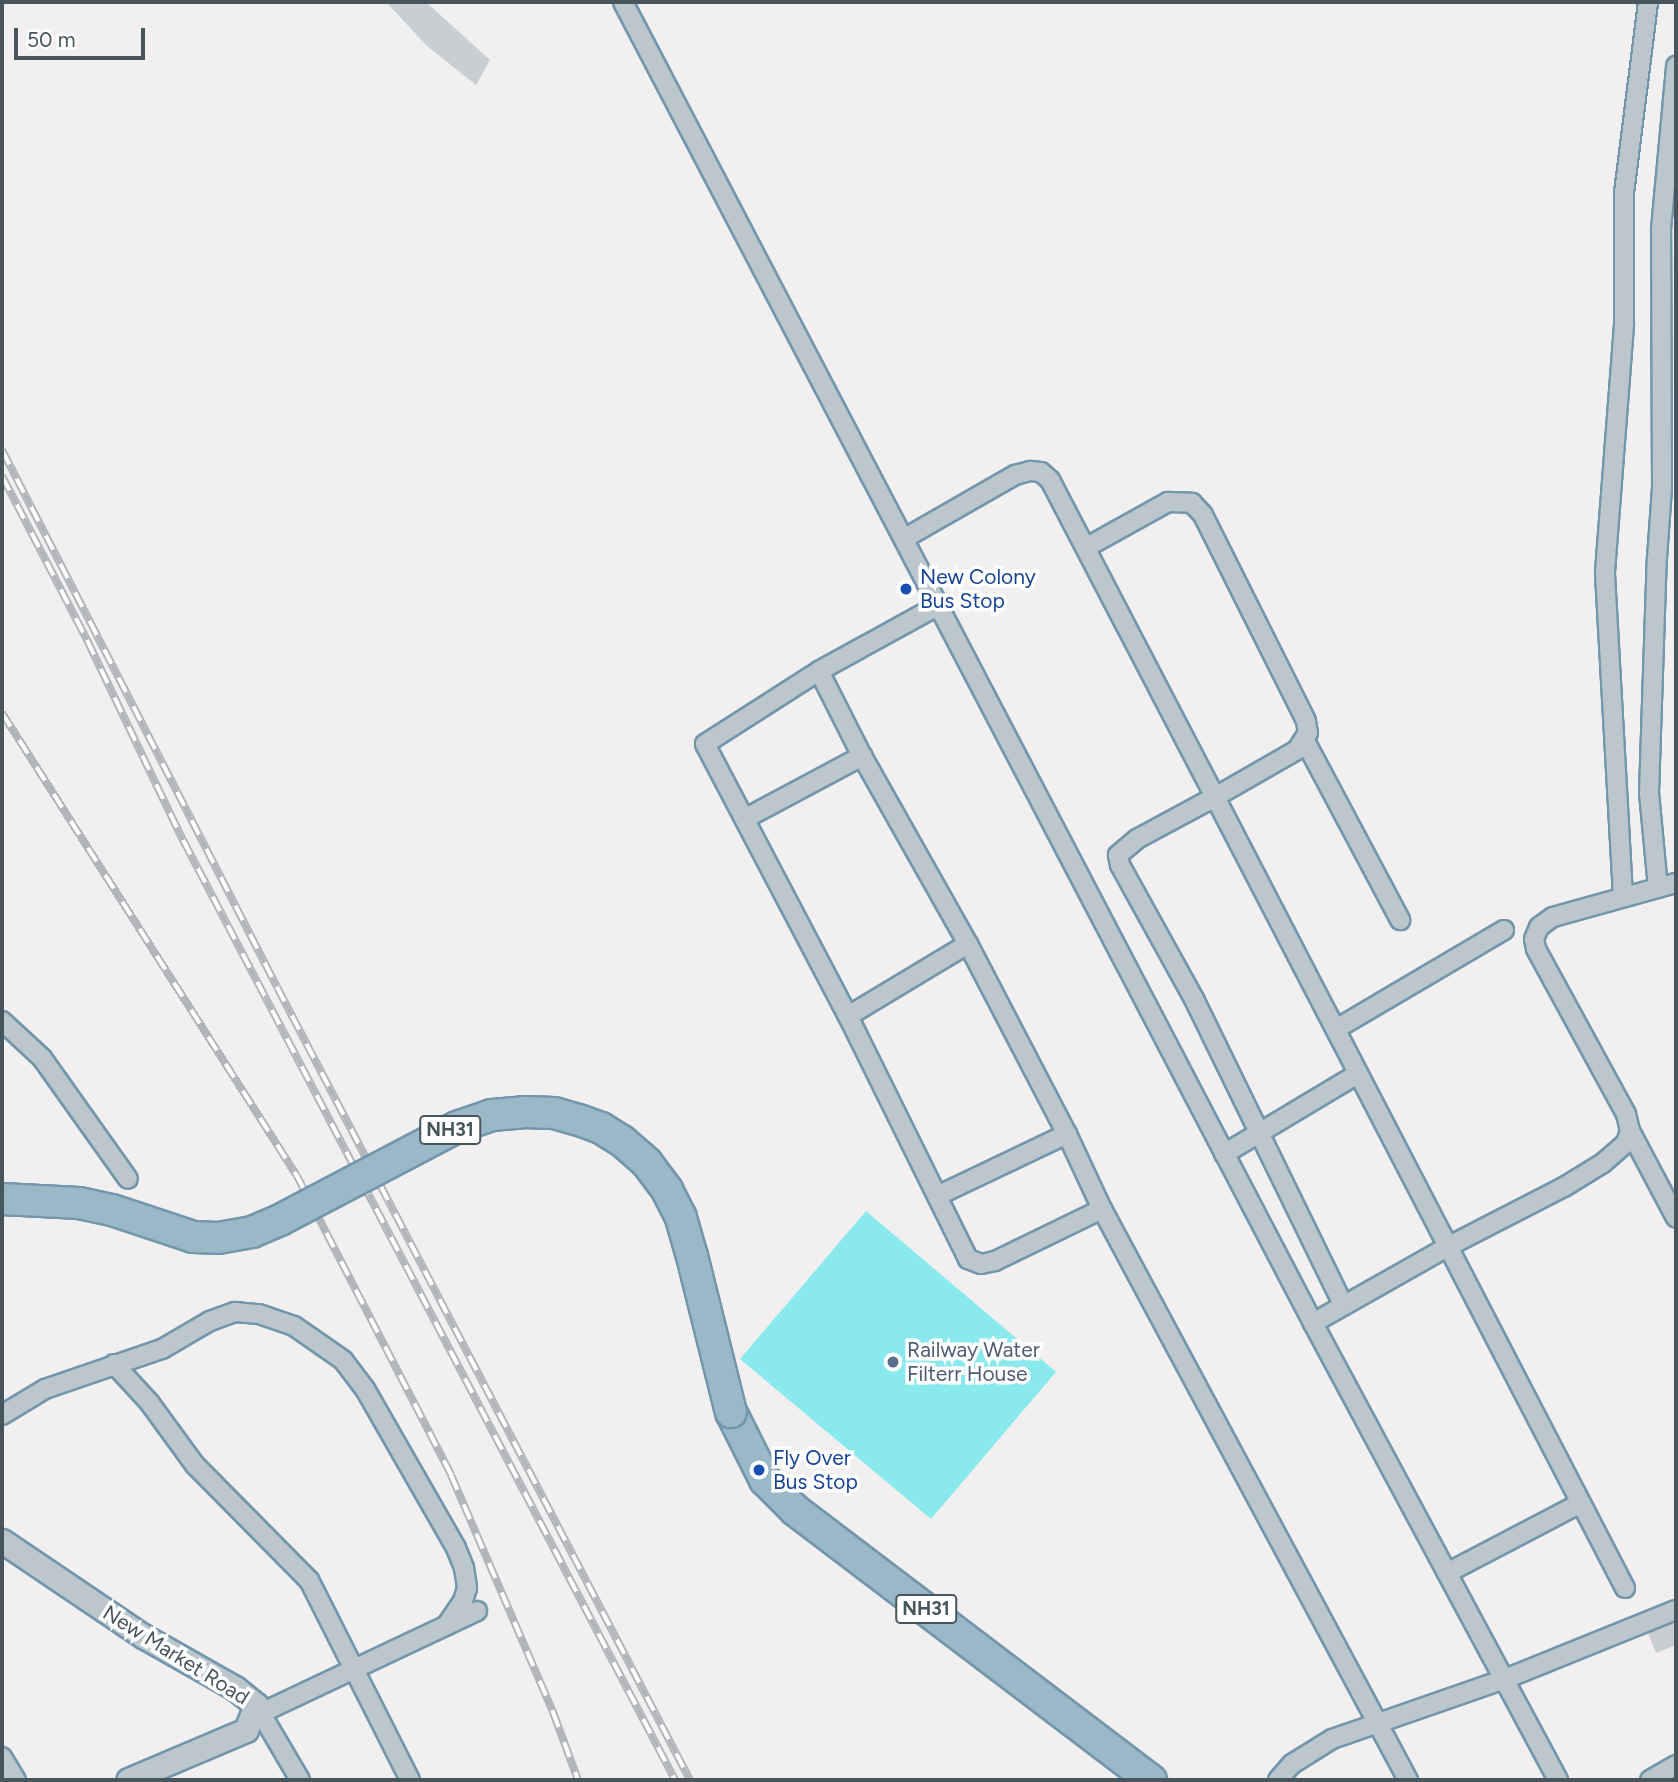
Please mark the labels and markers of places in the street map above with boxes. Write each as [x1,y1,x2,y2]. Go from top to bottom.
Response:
place label: New Colony Bus Stop [920,564,1036,614]
marker: New Colony Bus Stop [898,581,914,597]
place label: Railway Water Filterr House [907,1337,1040,1387]
marker: Railway Water Filterr House [885,1354,901,1370]
place label: Fly Over Bus Stop [773,1445,858,1495]
marker: Fly Over Bus Stop [751,1462,767,1478]

